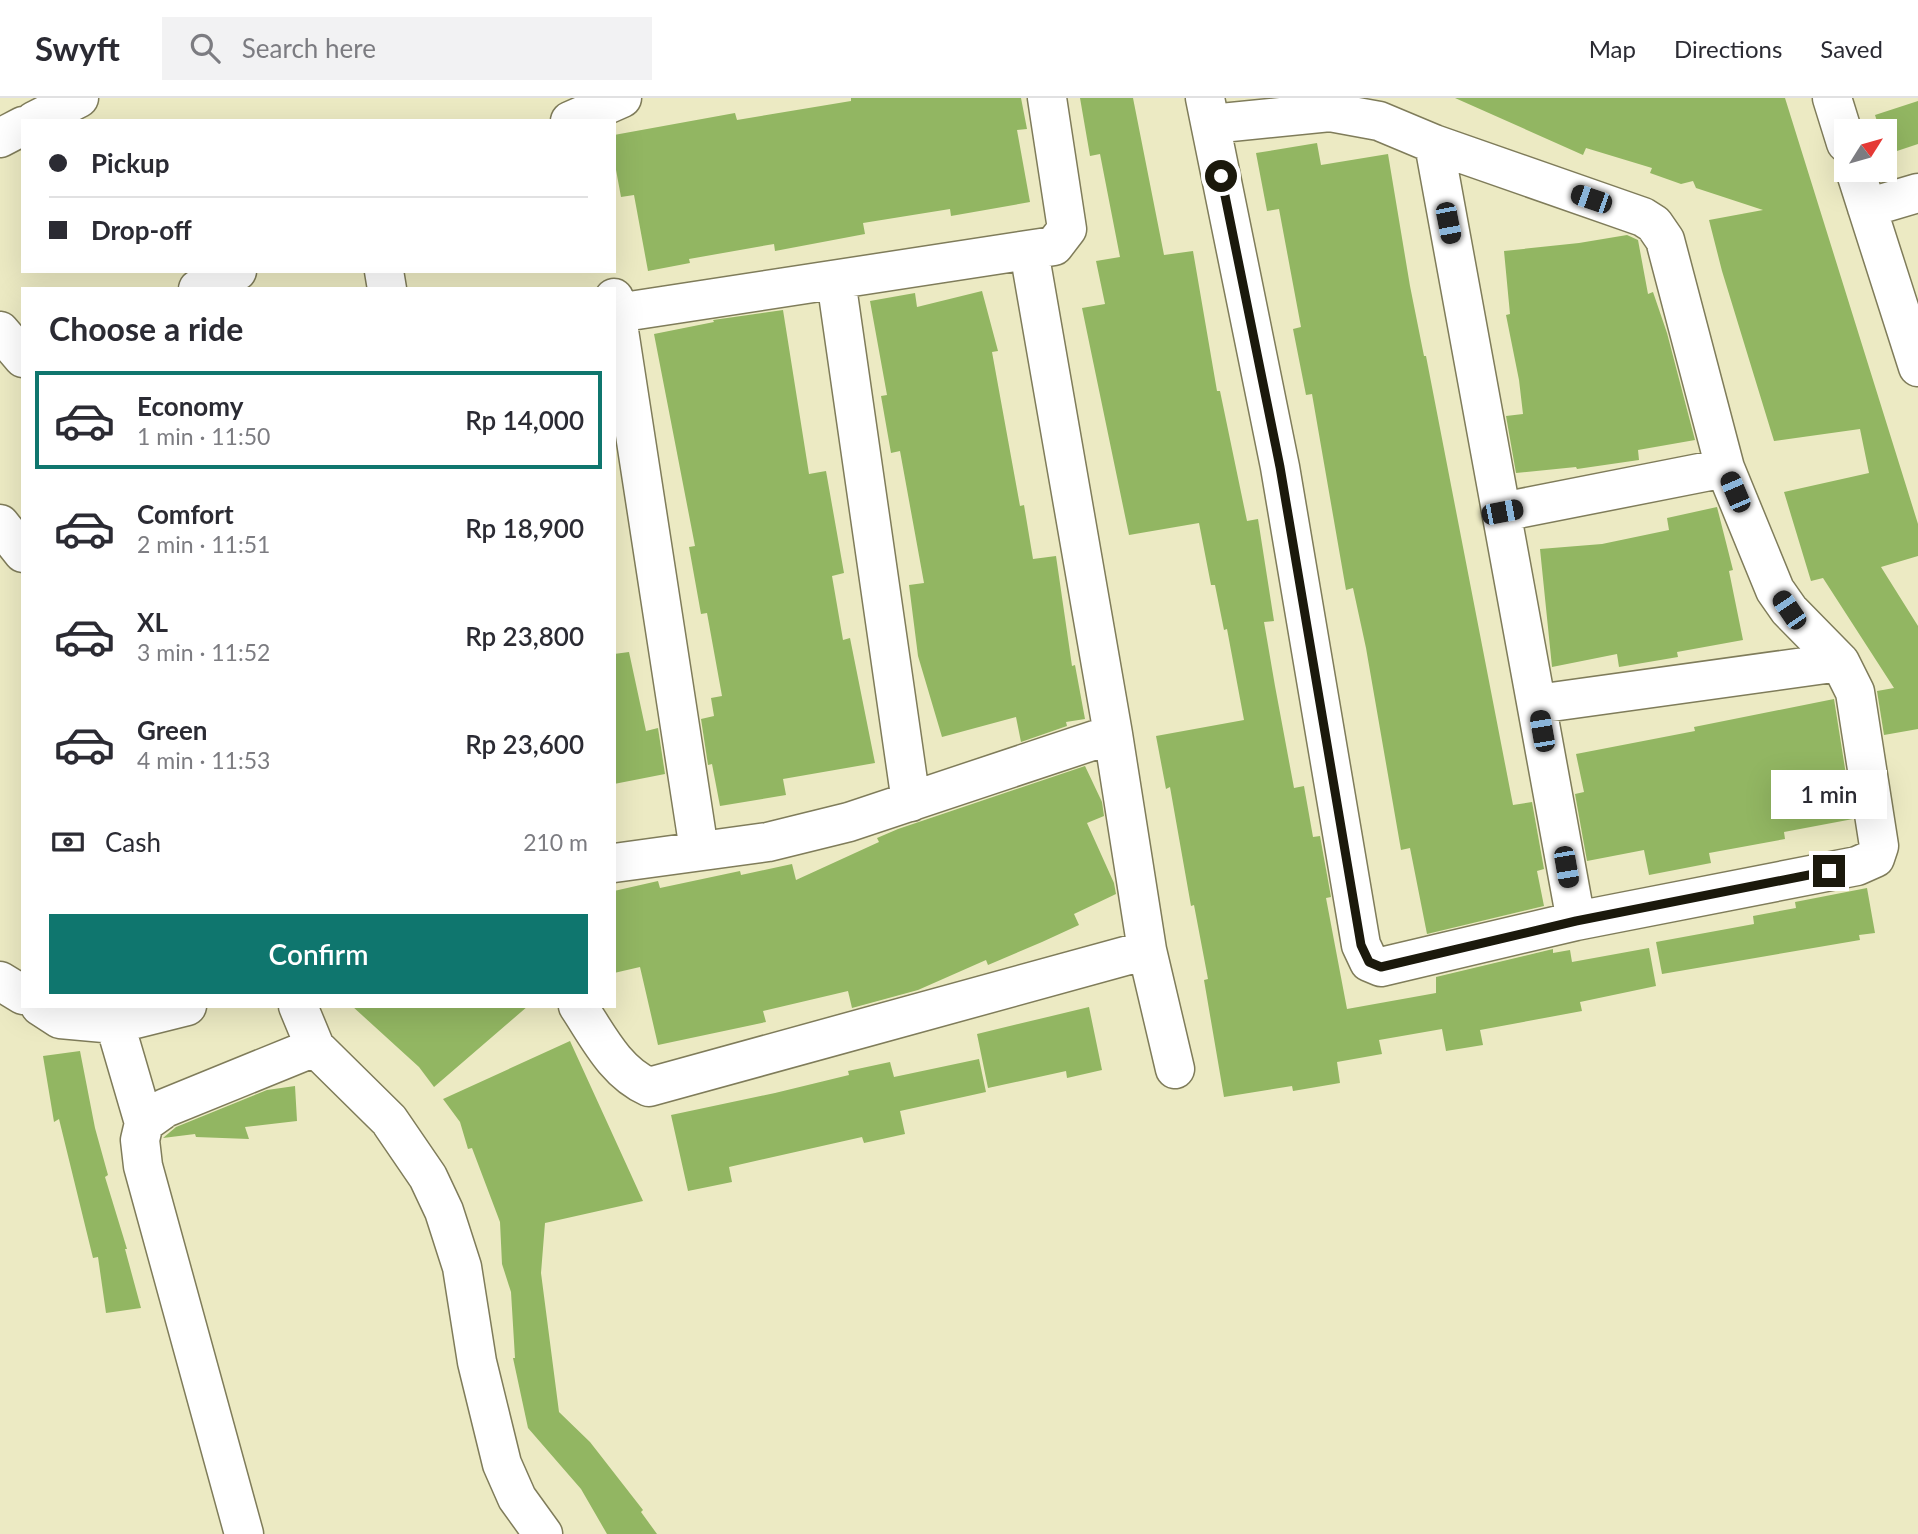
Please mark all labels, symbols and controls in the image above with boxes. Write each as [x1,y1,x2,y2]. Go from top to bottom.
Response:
search box [162,17,652,80]
text: Swyft [35,28,120,68]
icon: search [186,29,224,67]
text: Search here [242,32,376,64]
text: Map [1589,34,1636,63]
text: Directions [1674,34,1782,63]
text: Saved [1820,34,1883,63]
north arrow [1834,119,1897,182]
map controls [1834,119,1897,182]
text: Pickup [91,147,170,179]
route start [1205,160,1237,192]
car [1568,182,1615,216]
car [1434,200,1463,246]
text: Drop-off [91,214,192,246]
text: Choose a ride [49,309,243,348]
icon: car [53,389,116,452]
text: Economy [137,390,243,422]
text: Rp 14,000 [465,404,584,436]
text: 1 min · 11:50 [137,422,270,450]
car [1718,469,1753,515]
icon: car [53,497,116,560]
text: Comfort [137,498,234,530]
car [1480,498,1525,526]
text: Rp 18,900 [465,512,584,544]
text: 2 min · 11:51 [137,530,270,558]
car [1769,587,1810,633]
icon: car [53,605,116,668]
text: XL [137,606,168,638]
text: Rp 23,800 [465,620,584,652]
text: 3 min · 11:52 [137,638,270,666]
car [1529,708,1556,754]
icon: car [53,713,116,776]
text: Green [137,714,207,746]
text: Rp 23,600 [465,728,584,760]
text: 4 min · 11:53 [137,746,270,774]
callout: 1 min [1771,770,1887,818]
text: 1 min [1801,780,1857,808]
icon: cash [49,823,87,861]
text: Cash [105,826,161,858]
text: 210 m [523,828,588,856]
car [1553,844,1580,890]
route end [1813,855,1845,887]
button: Confirm [49,914,588,994]

